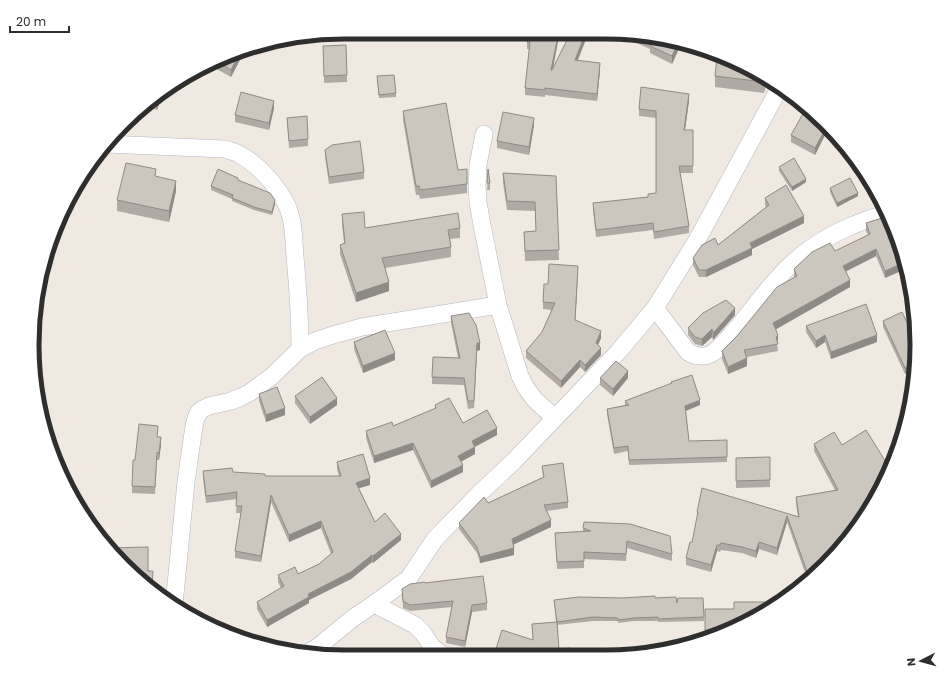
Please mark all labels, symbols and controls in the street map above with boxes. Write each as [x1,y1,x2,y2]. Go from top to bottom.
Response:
scale bar [10,8,69,34]
text: 20 m [16,13,46,30]
north arrow [901,641,941,681]
text: N [903,657,919,667]

